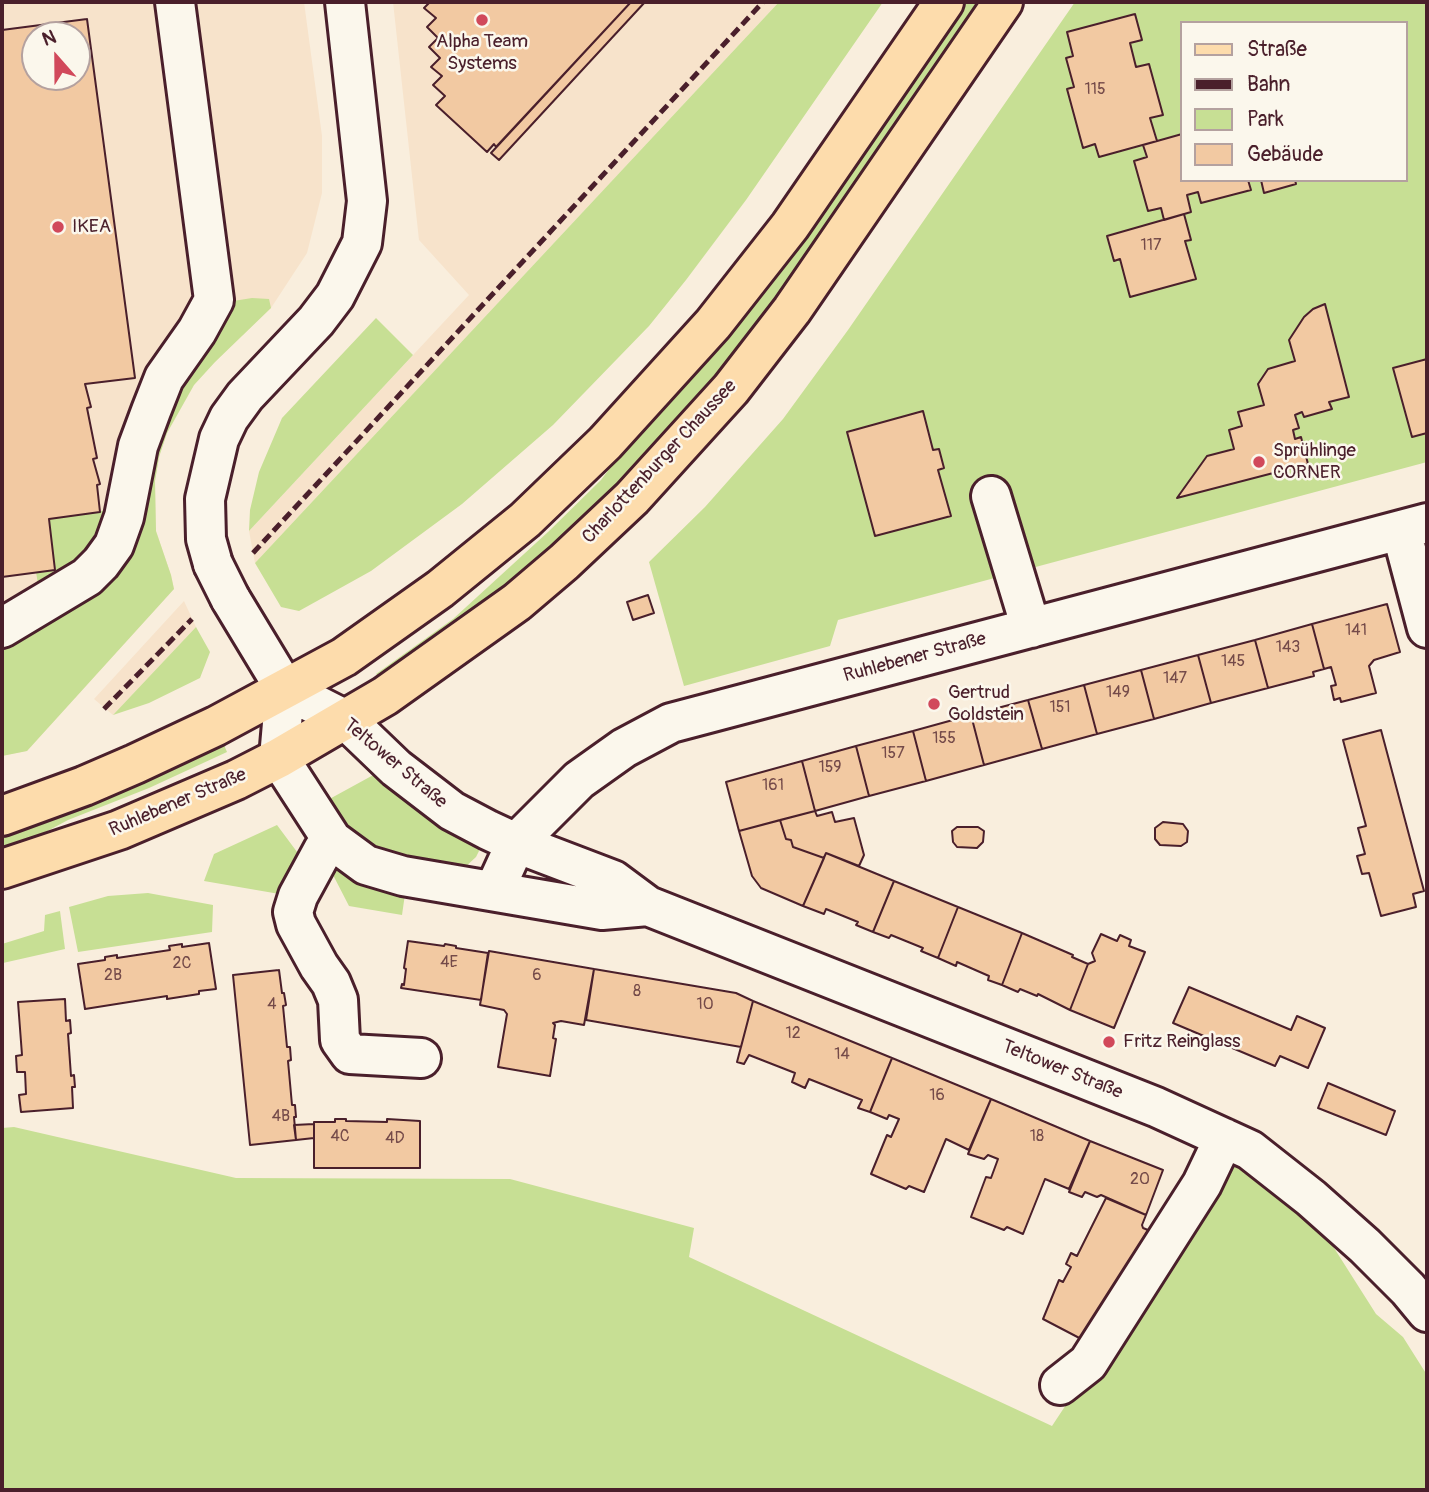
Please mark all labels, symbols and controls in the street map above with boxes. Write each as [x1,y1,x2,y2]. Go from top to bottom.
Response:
marker: Alpha Team Systems [474,12,490,28]
north arrow [21,21,91,91]
legend [1180,21,1408,182]
text: N [39,25,59,52]
place label: Alpha Team Systems [436,31,528,75]
text: Straße [1247,36,1307,63]
text: Bahn [1247,71,1290,98]
house number: 115 [1084,80,1106,100]
text: Park [1247,106,1284,133]
text: Gebäude [1247,141,1323,168]
place label: IKEA [72,216,111,238]
marker: IKEA [50,219,66,235]
house number: 117 [1141,236,1161,256]
street label: Charlottenburger Chaussee [578,375,742,549]
place label: Sprühlinge CORNER [1273,440,1356,484]
marker: Sprühlinge CORNER [1251,454,1267,470]
house number: 141 [1345,621,1367,641]
street label: Ruhlebener Straße [841,628,989,688]
house number: 143 [1276,638,1300,658]
house number: 145 [1221,652,1245,672]
house number: 147 [1163,669,1187,689]
place label: Gertrud Goldstein [948,682,1024,726]
house number: 149 [1106,683,1130,703]
marker: Gertrud Goldstein [926,696,942,712]
house number: 151 [1049,698,1071,718]
street label: Teltower Straße [339,714,451,814]
house number: 155 [932,729,956,749]
house number: 157 [881,744,905,764]
house number: 159 [818,758,842,778]
street label: Ruhlebener Straße [106,764,250,842]
house number: 161 [762,776,784,796]
house number: 4E [440,953,458,973]
house number: 2C [173,954,191,974]
house number: 2B [104,966,122,986]
house number: 6 [532,966,542,986]
house number: 8 [633,982,641,1002]
house number: 4 [267,995,277,1015]
house number: 10 [696,995,714,1015]
house number: 12 [785,1024,801,1044]
place label: Fritz Reinglass [1123,1031,1240,1053]
marker: Fritz Reinglass [1101,1034,1117,1050]
street label: Teltower Straße [998,1035,1126,1105]
house number: 14 [834,1045,850,1065]
house number: 16 [929,1086,945,1106]
house number: 4B [272,1107,290,1127]
house number: 4C [330,1127,350,1147]
house number: 18 [1030,1127,1044,1147]
house number: 4D [385,1129,405,1149]
house number: 20 [1130,1170,1150,1190]

